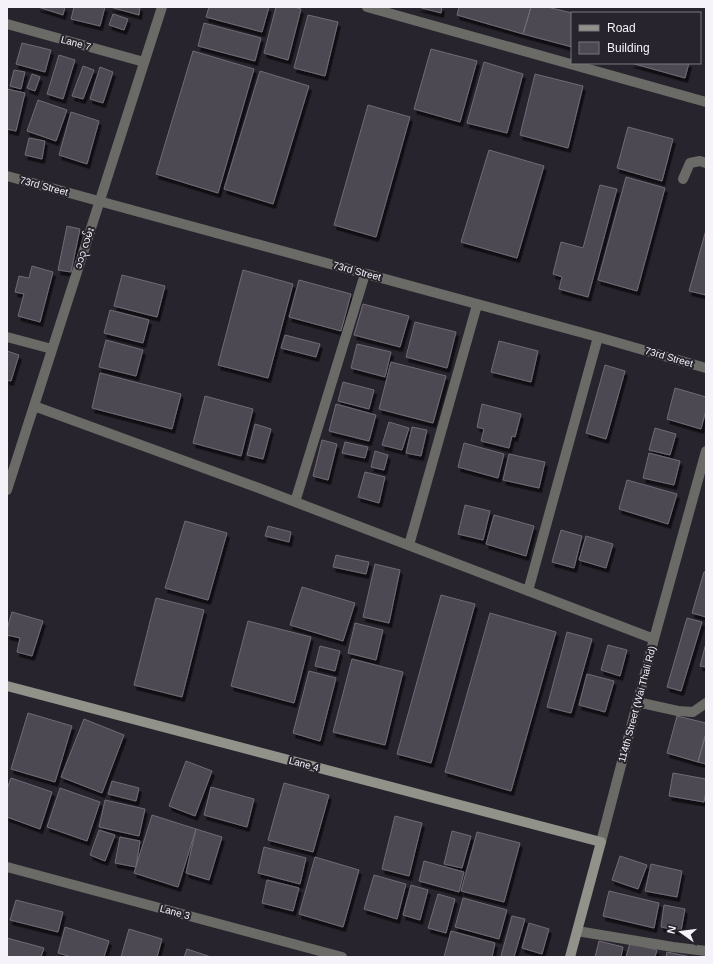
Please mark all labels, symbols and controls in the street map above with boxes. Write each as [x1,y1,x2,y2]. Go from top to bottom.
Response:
legend [571,12,701,64]
text: Road [607,21,636,35]
street label: Lane 7 [60,34,93,52]
text: Building [607,41,650,55]
street label: 73rd Street [19,174,70,198]
street label: ၁၁၃ လမ်း [70,225,99,271]
street label: 73rd Street [332,259,383,283]
street label: 73rd Street [644,345,695,369]
street label: 114th Street (Wai Thali Rd) [616,645,658,763]
street label: Lane 4 [288,755,321,773]
street label: Lane 3 [159,903,192,921]
north arrow [661,912,701,952]
text: N [665,924,678,935]

